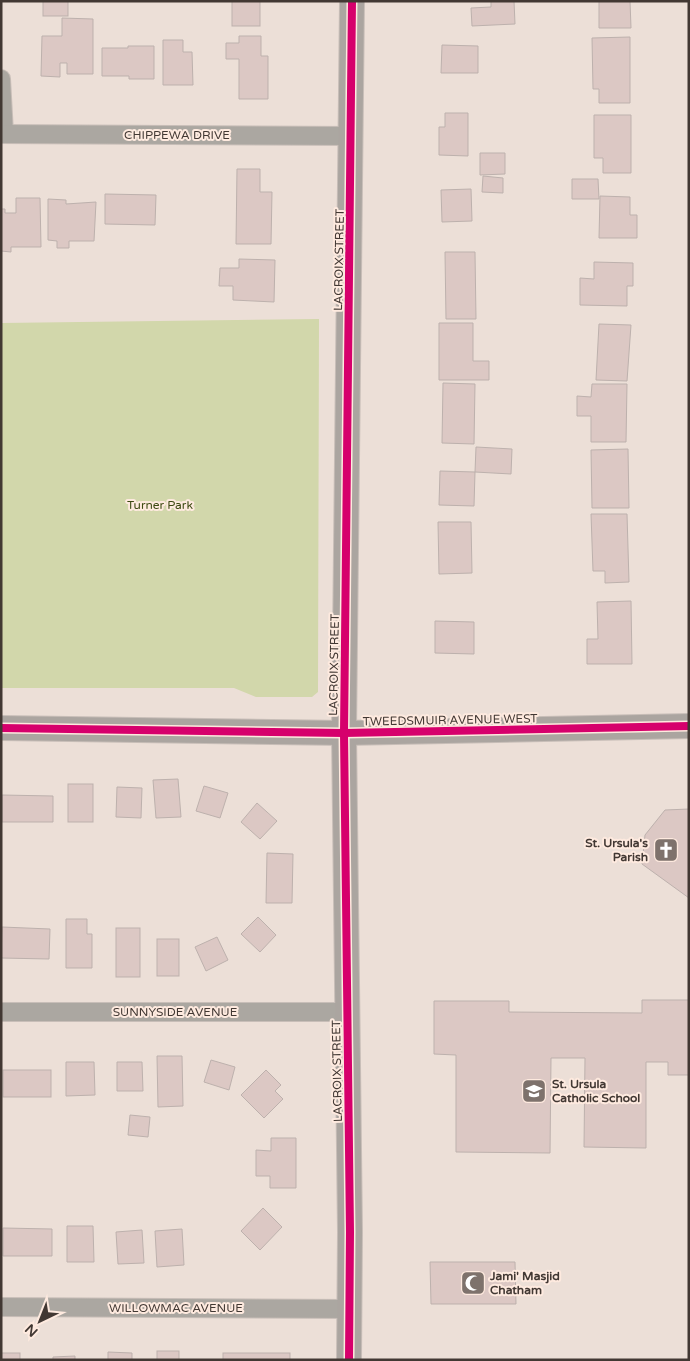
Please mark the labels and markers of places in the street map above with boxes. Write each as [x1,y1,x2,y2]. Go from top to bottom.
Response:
place label: St. Ursula's Parish [585,836,648,864]
church icon: St. Ursula's Parish [653,837,679,863]
place label: St. Ursula Catholic School [552,1077,640,1105]
school or university icon: St. Ursula Catholic School [521,1078,547,1104]
place label: Jami' Masjid Chatham [489,1269,560,1297]
mosque icon: Jami' Masjid Chatham [460,1270,486,1296]

